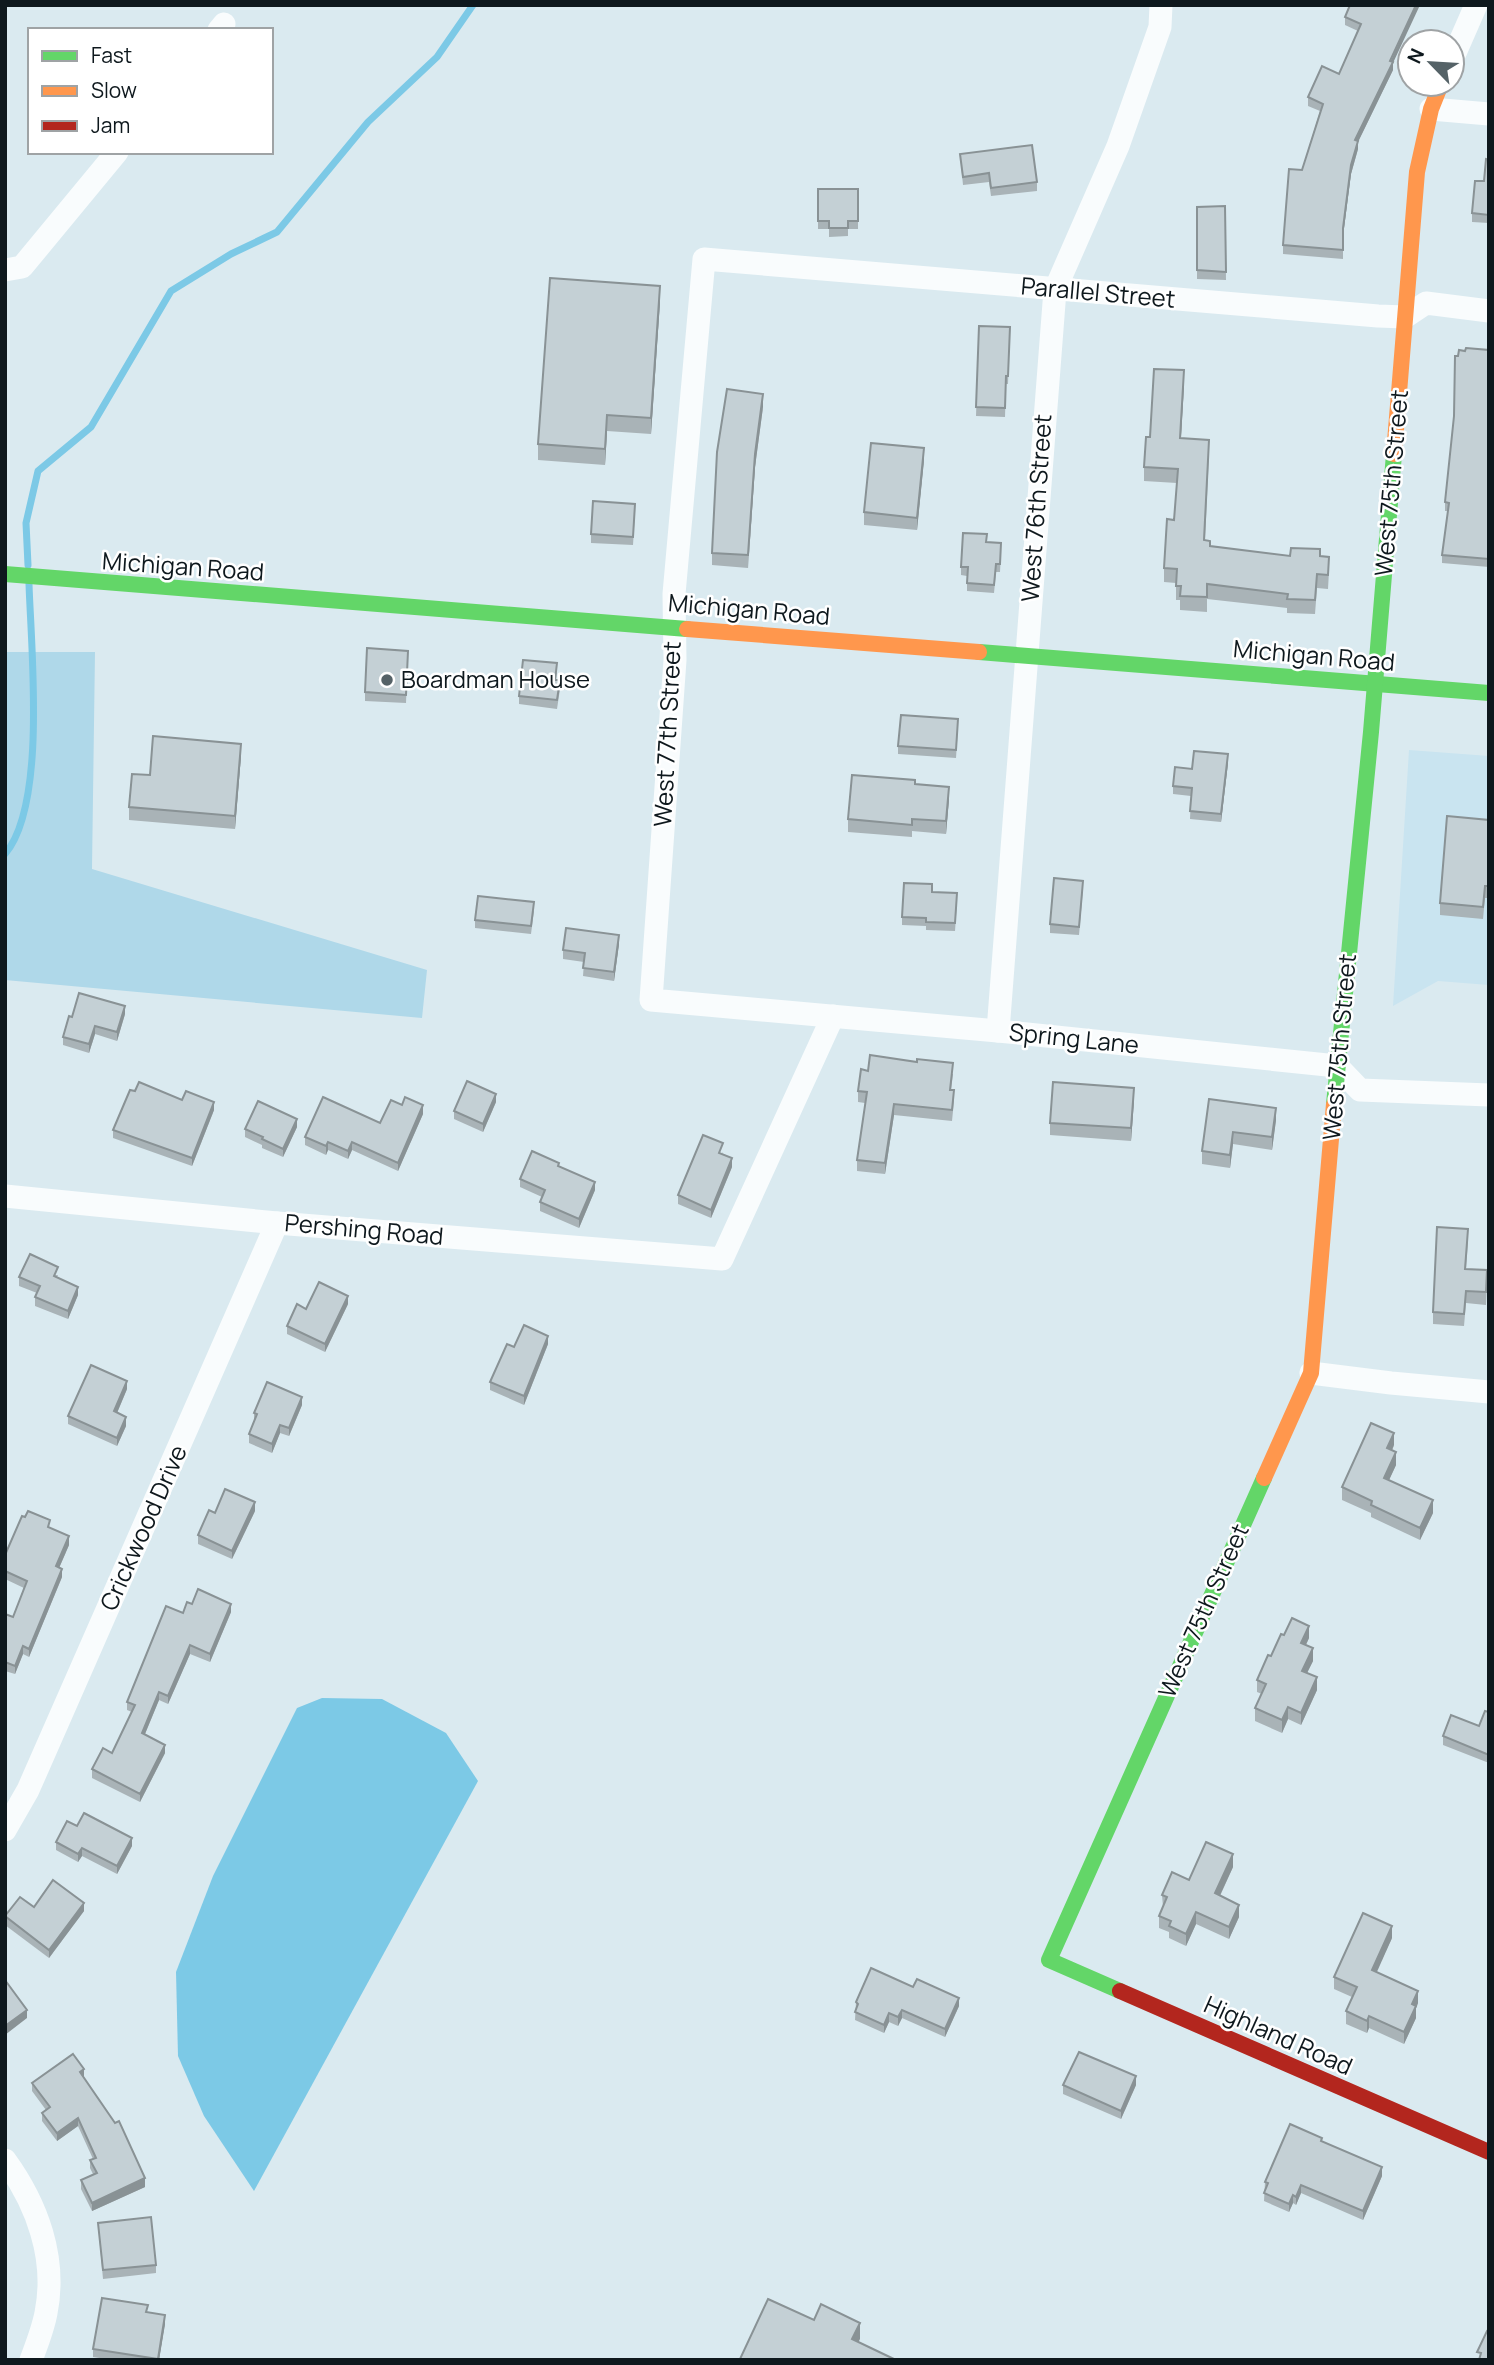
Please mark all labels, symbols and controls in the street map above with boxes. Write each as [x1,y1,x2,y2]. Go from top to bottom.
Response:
legend [28,28,273,154]
north arrow [1396,28,1466,98]
text: Fast [91,41,132,69]
text: N [1401,44,1430,67]
text: Slow [91,76,137,104]
text: Jam [91,111,130,139]
street label: Parallel Street [1020,268,1177,315]
street label: West 75th Street [1366,388,1415,578]
street label: West 76th Street [1012,413,1059,603]
street label: Michigan Road [101,543,265,588]
street label: Michigan Road [667,585,831,632]
street label: Michigan Road [1232,631,1396,678]
street label: West 77th Street [645,640,688,828]
place label: Boardman House [401,662,590,695]
marker: Boardman House [379,672,395,688]
street label: West 75th Street [1314,952,1363,1142]
street label: Spring Lane [1008,1014,1141,1061]
street label: Pershing Road [283,1205,445,1252]
street label: Crickwood Drive [91,1439,194,1615]
street label: West 75th Street [1150,1518,1256,1703]
street label: Highland Road [1199,1987,1358,2082]

